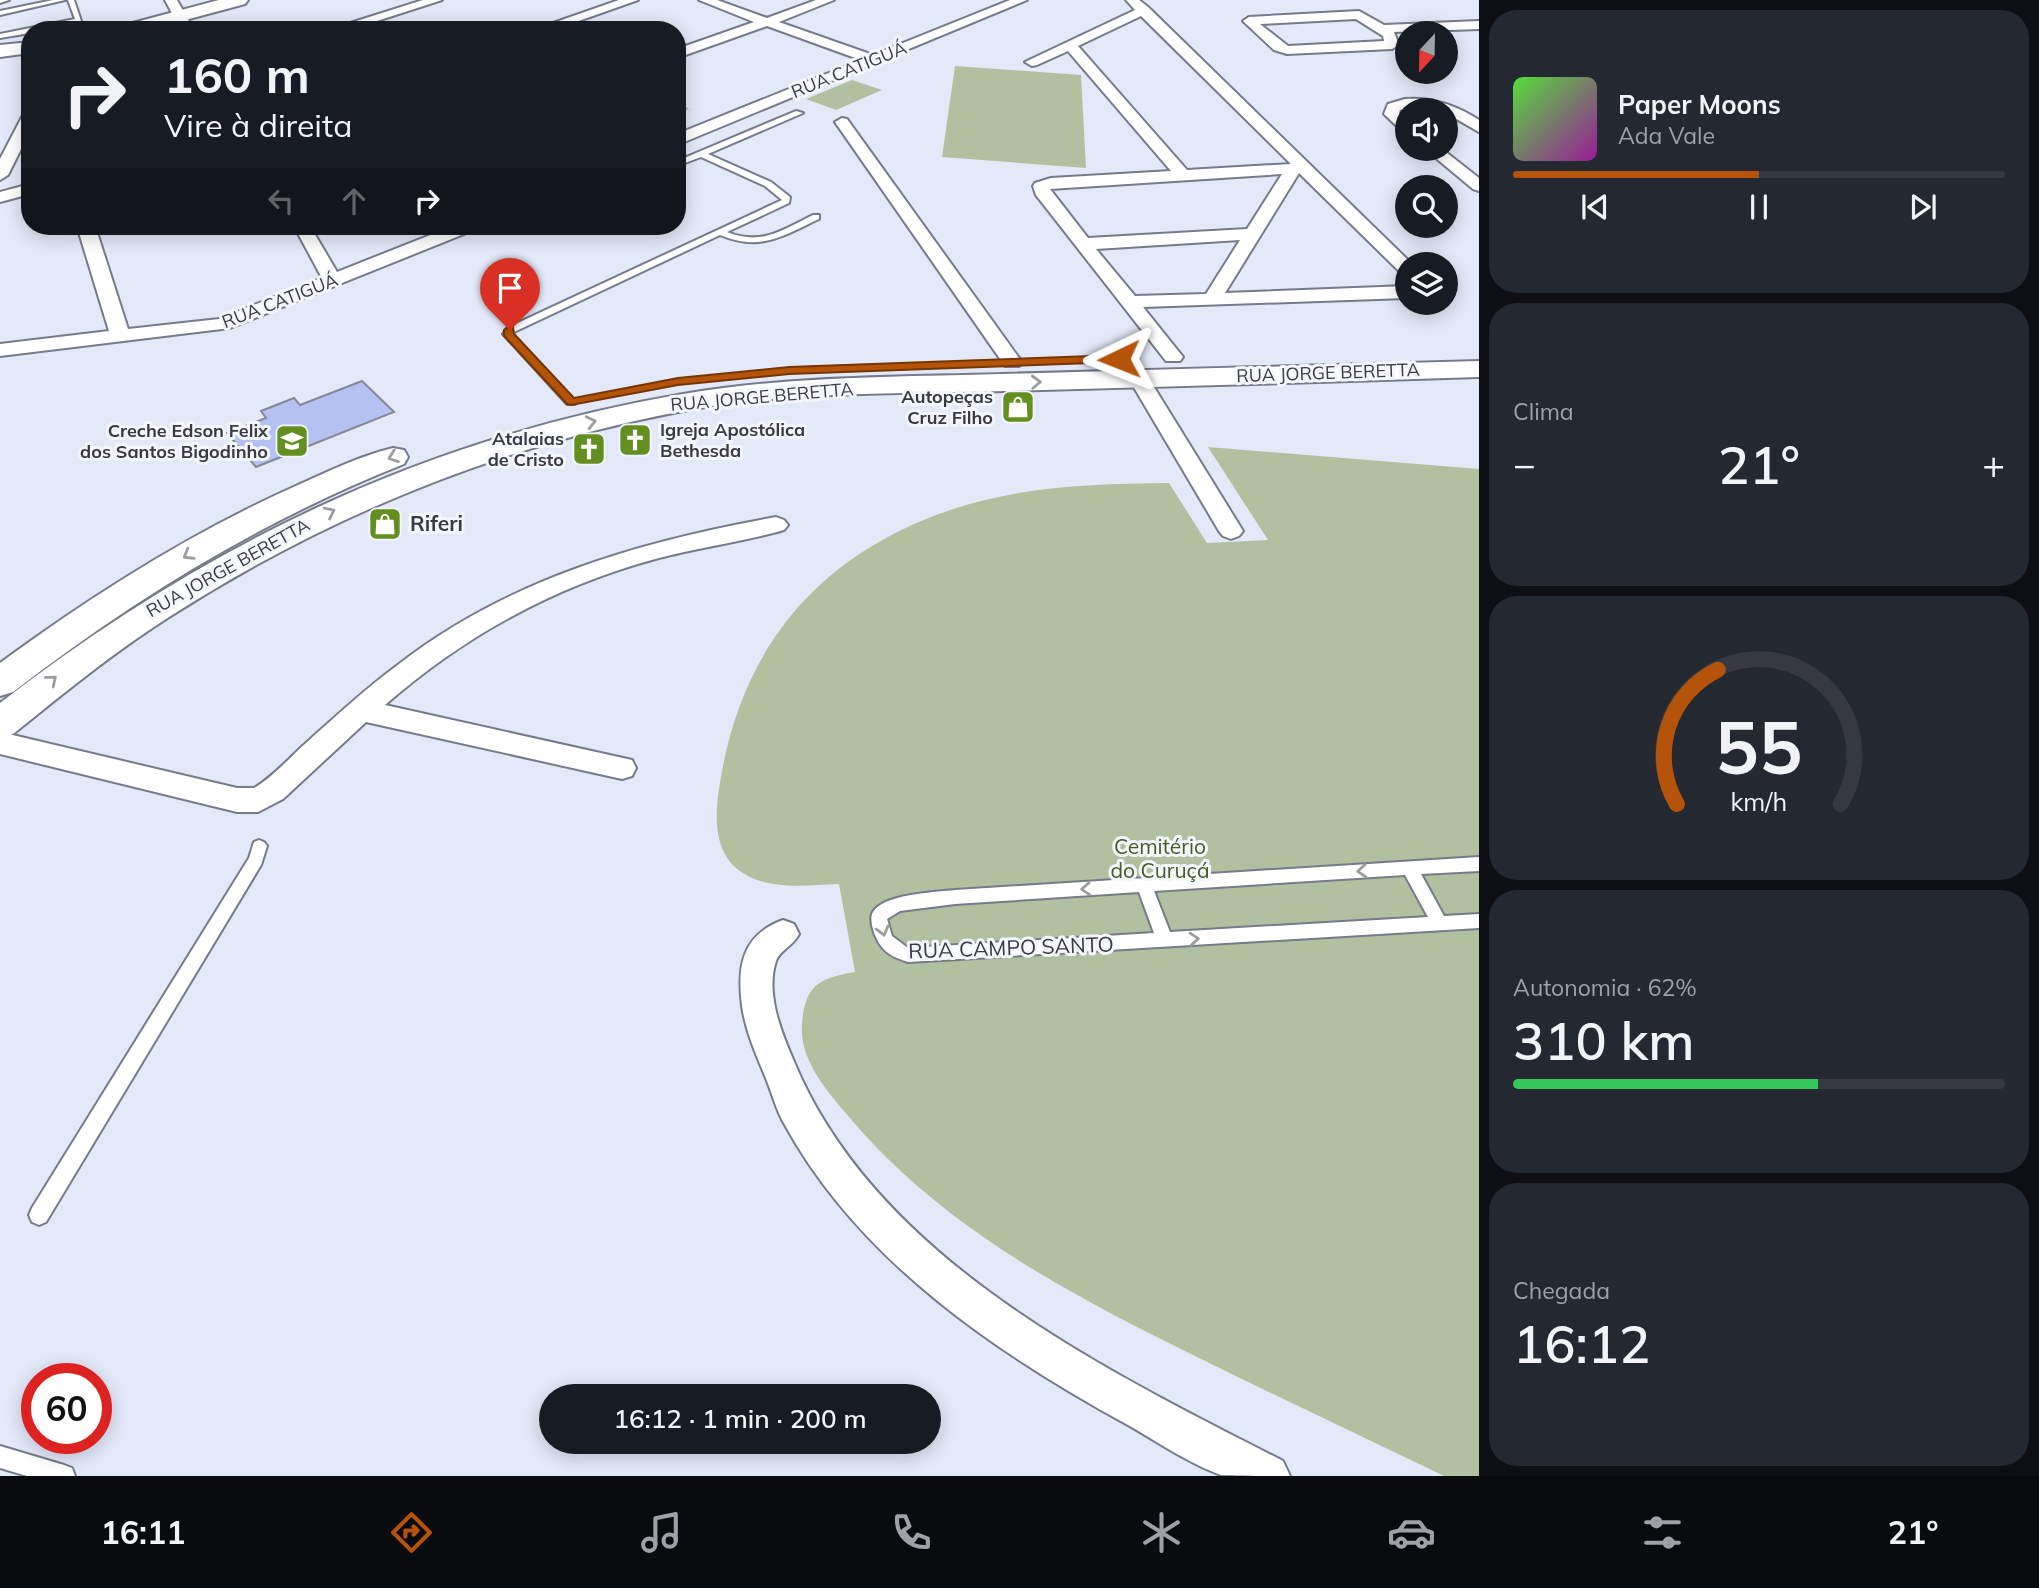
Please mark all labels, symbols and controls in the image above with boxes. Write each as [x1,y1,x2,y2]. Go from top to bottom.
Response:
north arrow [1395,21,1458,84]
map controls [1395,21,1458,315]
street label: RUA CATIGUÁ [788,36,910,103]
text: 160 m [164,44,310,105]
icon: right [49,49,140,140]
text: Paper Moons [1618,88,1781,121]
button: sound [1395,98,1458,161]
text: Vire à direita [164,105,352,145]
text: Ada Vale [1618,121,1715,150]
button: search [1395,175,1458,238]
icon: left [262,182,300,220]
icon: ahead [335,182,373,220]
icon: right [408,182,446,220]
icon: previous [1576,188,1614,226]
icon: pause [1740,188,1778,226]
icon: next [1904,188,1942,226]
button: layers [1395,252,1458,315]
pin [480,258,540,330]
street label: RUA CATIGUÁ [219,268,341,333]
icon: arrive [491,269,529,307]
position arrow [1082,322,1156,396]
street label: RUA JORGE BERETTA [1236,358,1420,387]
one-way arrow [1031,374,1042,390]
street label: RUA JORGE BERETTA [670,377,854,416]
place label: Autopeças Cruz Filho [901,385,993,429]
shop icon: Autopeças Cruz Filho [999,388,1037,426]
text: Clima [1513,397,1574,426]
one-way arrow [585,415,597,430]
place label: Igreja Apostólica Bethesda [660,418,805,462]
place label: Creche Edson Felix dos Santos Bigodinho [80,419,269,463]
church icon: Igreja Apostólica Bethesda [616,421,654,459]
school or university icon: Creche Edson Felix dos Santos Bigodinho [273,422,311,460]
place label: Atalaias de Cristo [488,427,564,471]
church icon: Atalaias de Cristo [570,430,608,468]
text: 21° [1718,432,1800,497]
text: − [1513,440,1536,488]
text: + [1982,440,2005,488]
one-way arrow [388,448,400,462]
shop icon: Riferi [366,505,404,543]
one-way arrow [323,507,335,521]
place label: Riferi [410,510,463,536]
street label: RUA JORGE BERETTA [142,513,314,622]
one-way arrow [183,546,196,559]
one-way arrow [44,676,57,688]
text: 55 [1715,701,1803,792]
text: km/h [1731,786,1787,817]
park label: Cemitério do Curuçá [1110,833,1210,883]
one-way arrow [1356,864,1367,879]
one-way arrow [1080,881,1091,896]
one-way arrow [874,925,889,937]
street label: RUA CAMPO SANTO [908,930,1114,964]
one-way arrow [1189,932,1200,947]
text: Autonomia · 62% [1513,973,1697,1002]
text: 310 km [1513,1008,1694,1073]
text: Chegada [1513,1276,1610,1305]
text: 16:12 [1513,1311,1650,1376]
speed limit sign: 60 [21,1363,112,1454]
text: 16:12 · 1 min · 200 m [613,1402,867,1435]
icon: directions [387,1508,436,1557]
icon: music [637,1508,686,1557]
icon: phone [887,1508,936,1557]
icon: climate [1137,1508,1186,1557]
icon: car [1387,1508,1436,1557]
icon: filters [1638,1508,1687,1557]
text: 16:11 [101,1512,185,1552]
text: 21° [1888,1512,1938,1552]

